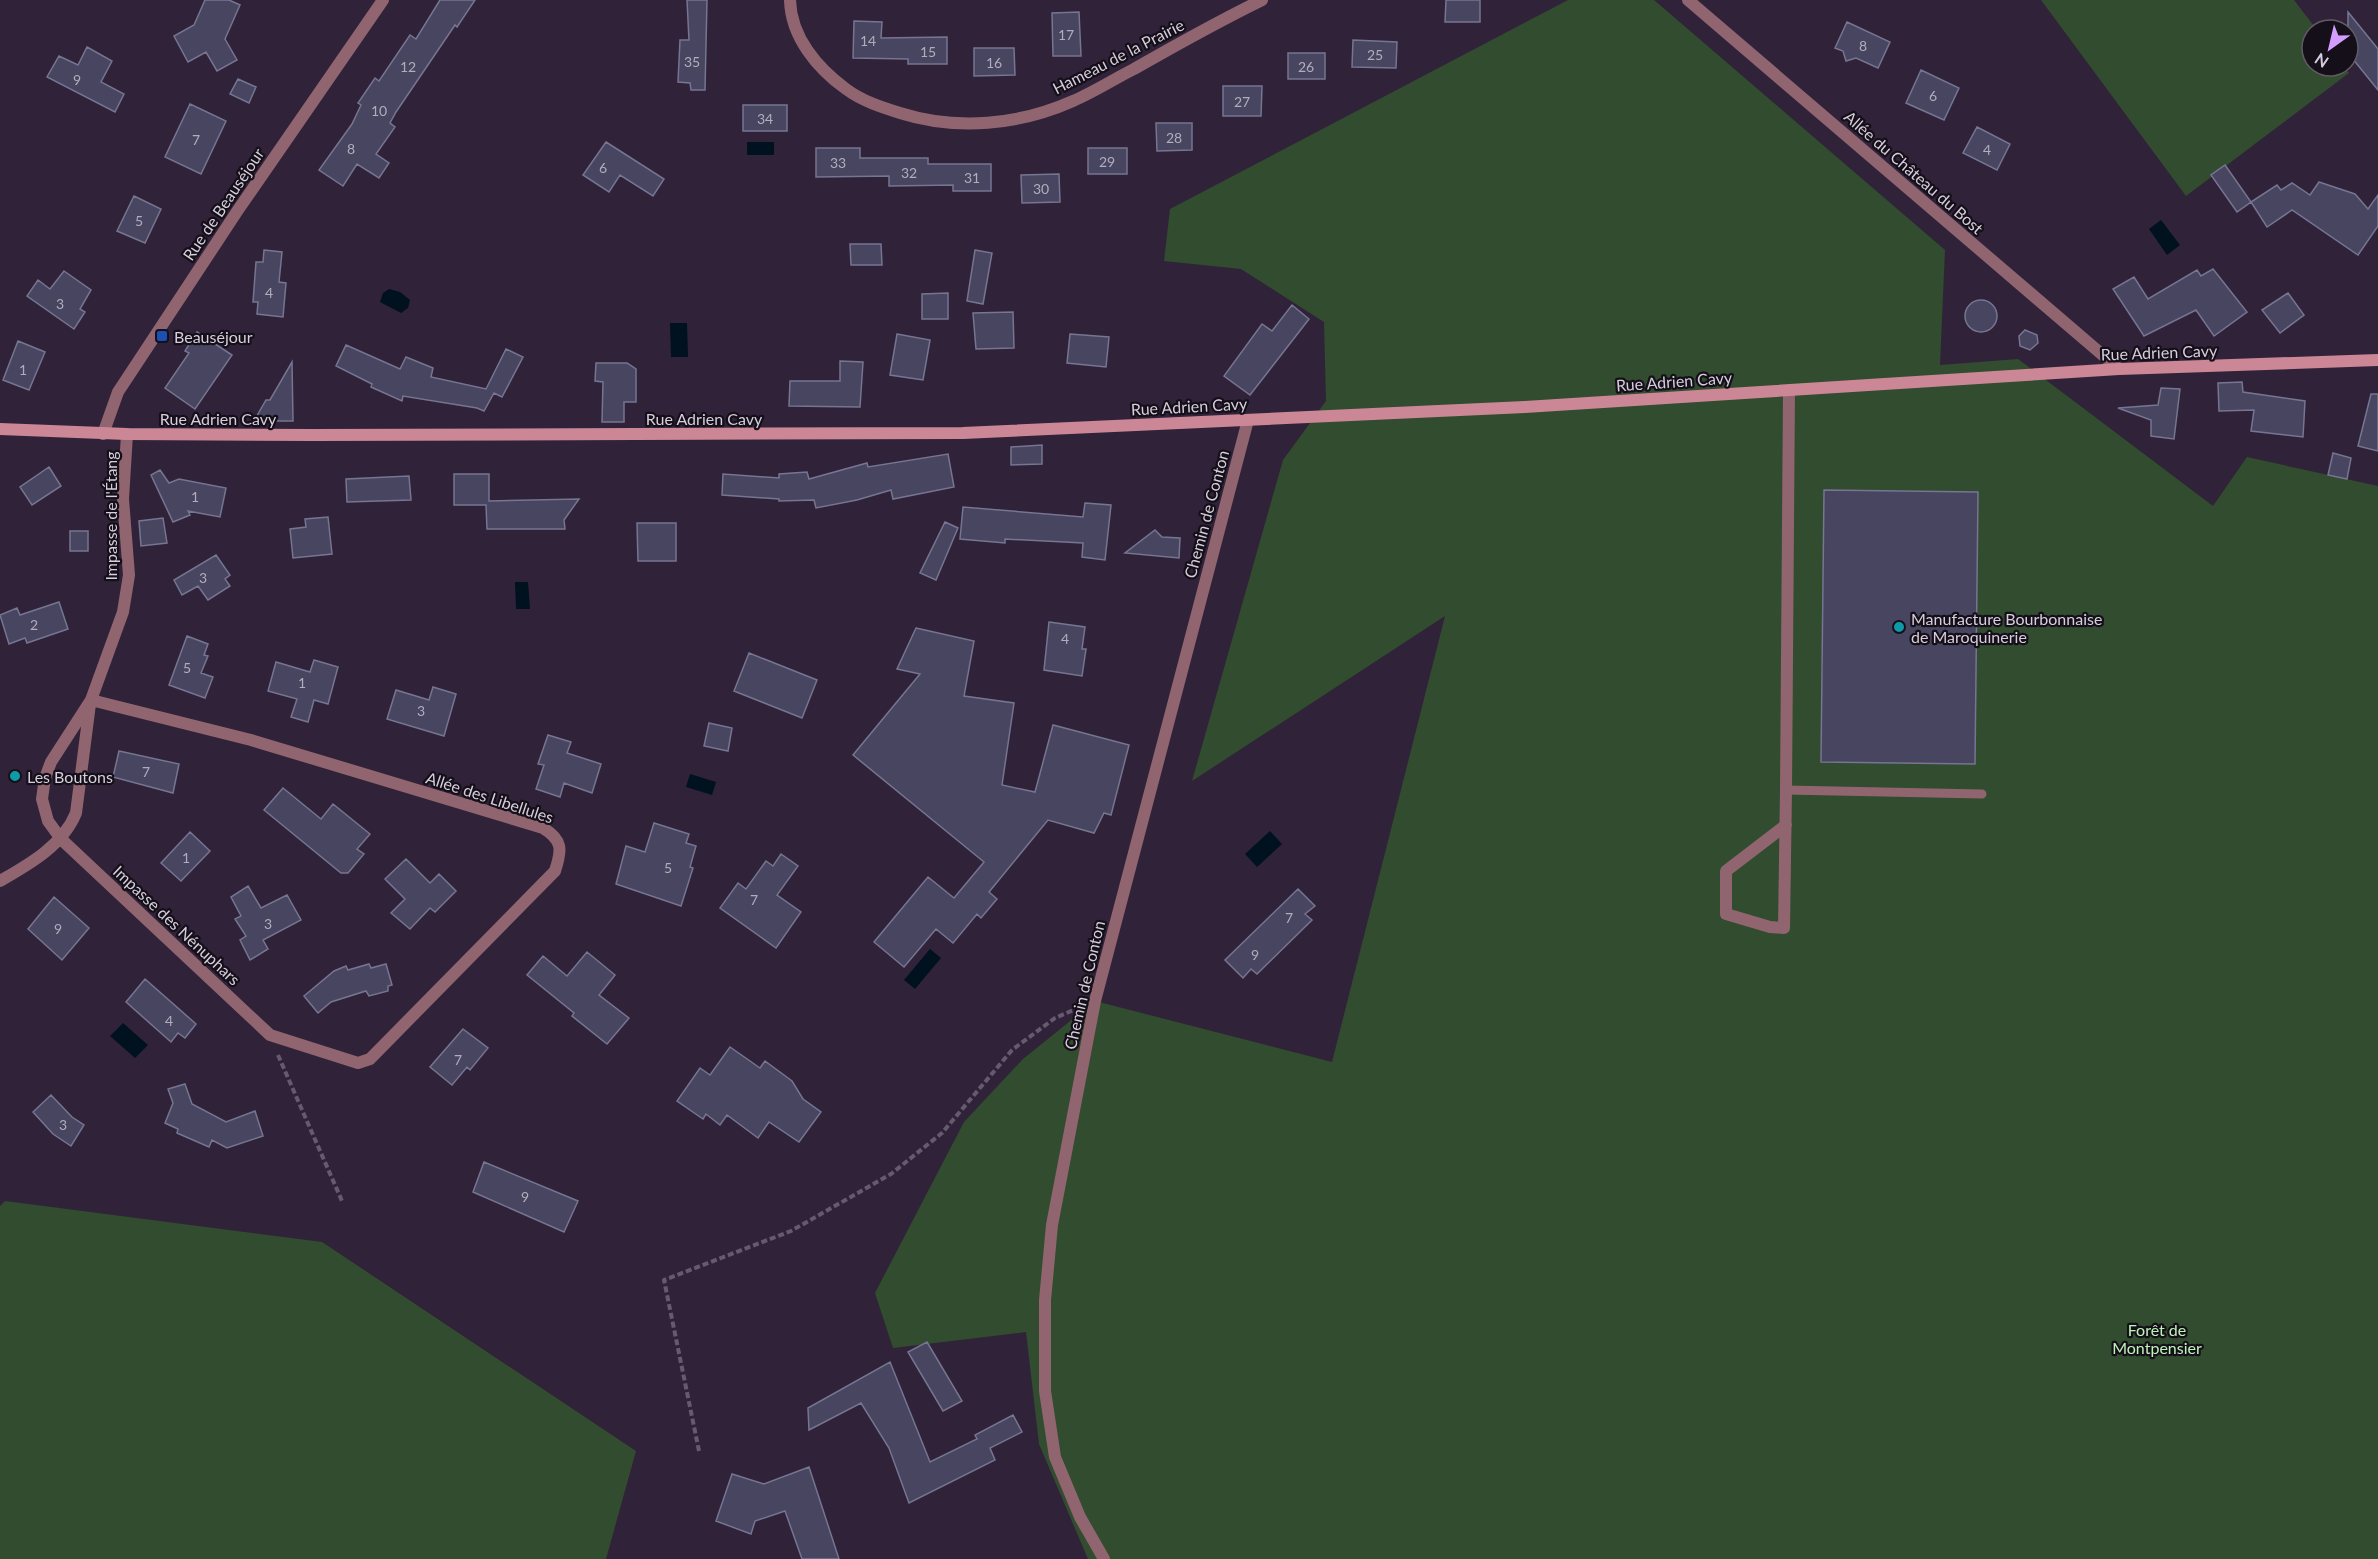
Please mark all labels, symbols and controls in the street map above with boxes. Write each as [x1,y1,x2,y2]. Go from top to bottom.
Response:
street label: Hameau de la Prairie [1049,15,1187,97]
north arrow [2300,18,2360,78]
house number: 17 [1058,26,1074,43]
house number: 14 [860,32,876,49]
house number: 8 [1859,37,1867,54]
house number: 15 [920,43,936,60]
house number: 25 [1367,46,1383,63]
text: N [2311,50,2332,72]
house number: 35 [684,53,700,70]
house number: 16 [986,54,1002,71]
house number: 12 [400,58,416,75]
house number: 26 [1298,58,1314,75]
house number: 9 [73,71,81,88]
house number: 6 [1929,87,1937,104]
house number: 27 [1234,93,1250,110]
house number: 10 [371,102,387,119]
street label: Allée du Château du Bost [1841,106,1988,238]
house number: 34 [757,110,773,127]
house number: 28 [1166,129,1182,146]
house number: 7 [192,131,200,148]
house number: 8 [347,140,355,157]
house number: 4 [1983,141,1991,158]
street label: Rue de Beauséjour [178,144,268,264]
house number: 29 [1099,153,1115,170]
house number: 33 [830,154,846,171]
house number: 6 [599,159,607,176]
house number: 32 [901,164,917,181]
house number: 31 [964,169,980,186]
house number: 30 [1033,180,1049,197]
house number: 5 [135,212,143,229]
house number: 4 [265,284,273,301]
house number: 3 [56,295,64,312]
place label: Beauséjour [174,327,253,346]
marker: Beauséjour [155,329,169,343]
street label: Rue Adrien Cavy [2101,340,2218,364]
house number: 1 [19,361,27,378]
street label: Rue Adrien Cavy [1615,367,1733,395]
street label: Rue Adrien Cavy [1130,393,1248,419]
street label: Rue Adrien Cavy [160,409,277,428]
street label: Rue Adrien Cavy [646,409,763,428]
street label: Chemin de Conton [1180,448,1232,580]
street label: Impasse de l'Étang [101,451,120,581]
house number: 1 [191,488,199,505]
house number: 3 [199,569,207,586]
place label: Manufacture Bourbonnaise de Maroquinerie [1911,609,2102,646]
house number: 2 [30,616,38,633]
marker: Manufacture Bourbonnaise de Maroquinerie [1892,620,1906,634]
house number: 4 [1061,630,1069,647]
house number: 5 [183,659,191,676]
house number: 1 [298,674,306,691]
house number: 3 [417,702,425,719]
house number: 7 [142,763,150,780]
place label: Les Boutons [27,767,113,786]
street label: Allée des Libellules [424,767,556,827]
marker: Les Boutons [8,769,22,783]
house number: 1 [182,849,190,866]
house number: 5 [664,859,672,876]
street label: Impasse des Nénuphars [110,861,244,989]
house number: 7 [750,891,758,908]
house number: 7 [1285,909,1293,926]
house number: 3 [264,915,272,932]
street label: Chemin de Conton [1060,919,1108,1051]
house number: 9 [54,920,62,937]
house number: 9 [1251,946,1259,963]
house number: 4 [165,1012,173,1029]
house number: 7 [454,1051,462,1068]
house number: 3 [59,1116,67,1133]
house number: 9 [521,1188,529,1205]
park label: Forêt de Montpensier [2112,1320,2202,1357]

